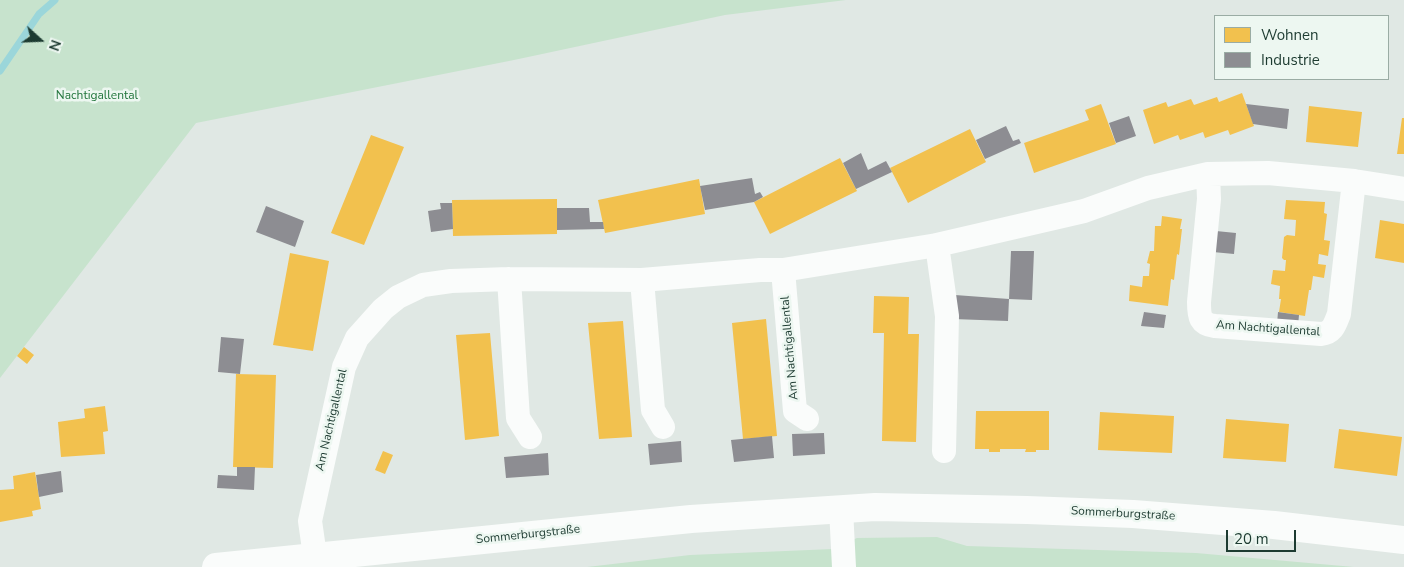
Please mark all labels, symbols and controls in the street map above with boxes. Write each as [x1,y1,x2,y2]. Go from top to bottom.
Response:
north arrow [15,15,65,65]
legend [1214,15,1389,80]
text: Wohnen [1261,25,1319,45]
text: N [44,37,65,53]
text: Industrie [1261,50,1320,70]
park label: Nachtigallental [56,89,138,103]
street label: Am Nachtigallental [778,295,802,401]
street label: Am Nachtigallental [1215,318,1321,340]
street label: Am Nachtigallental [313,367,351,473]
street label: Sommerburgstraße [1070,504,1176,524]
scale bar [1229,520,1299,552]
street label: Sommerburgstraße [475,522,581,548]
text: 20 m [1234,529,1269,549]

